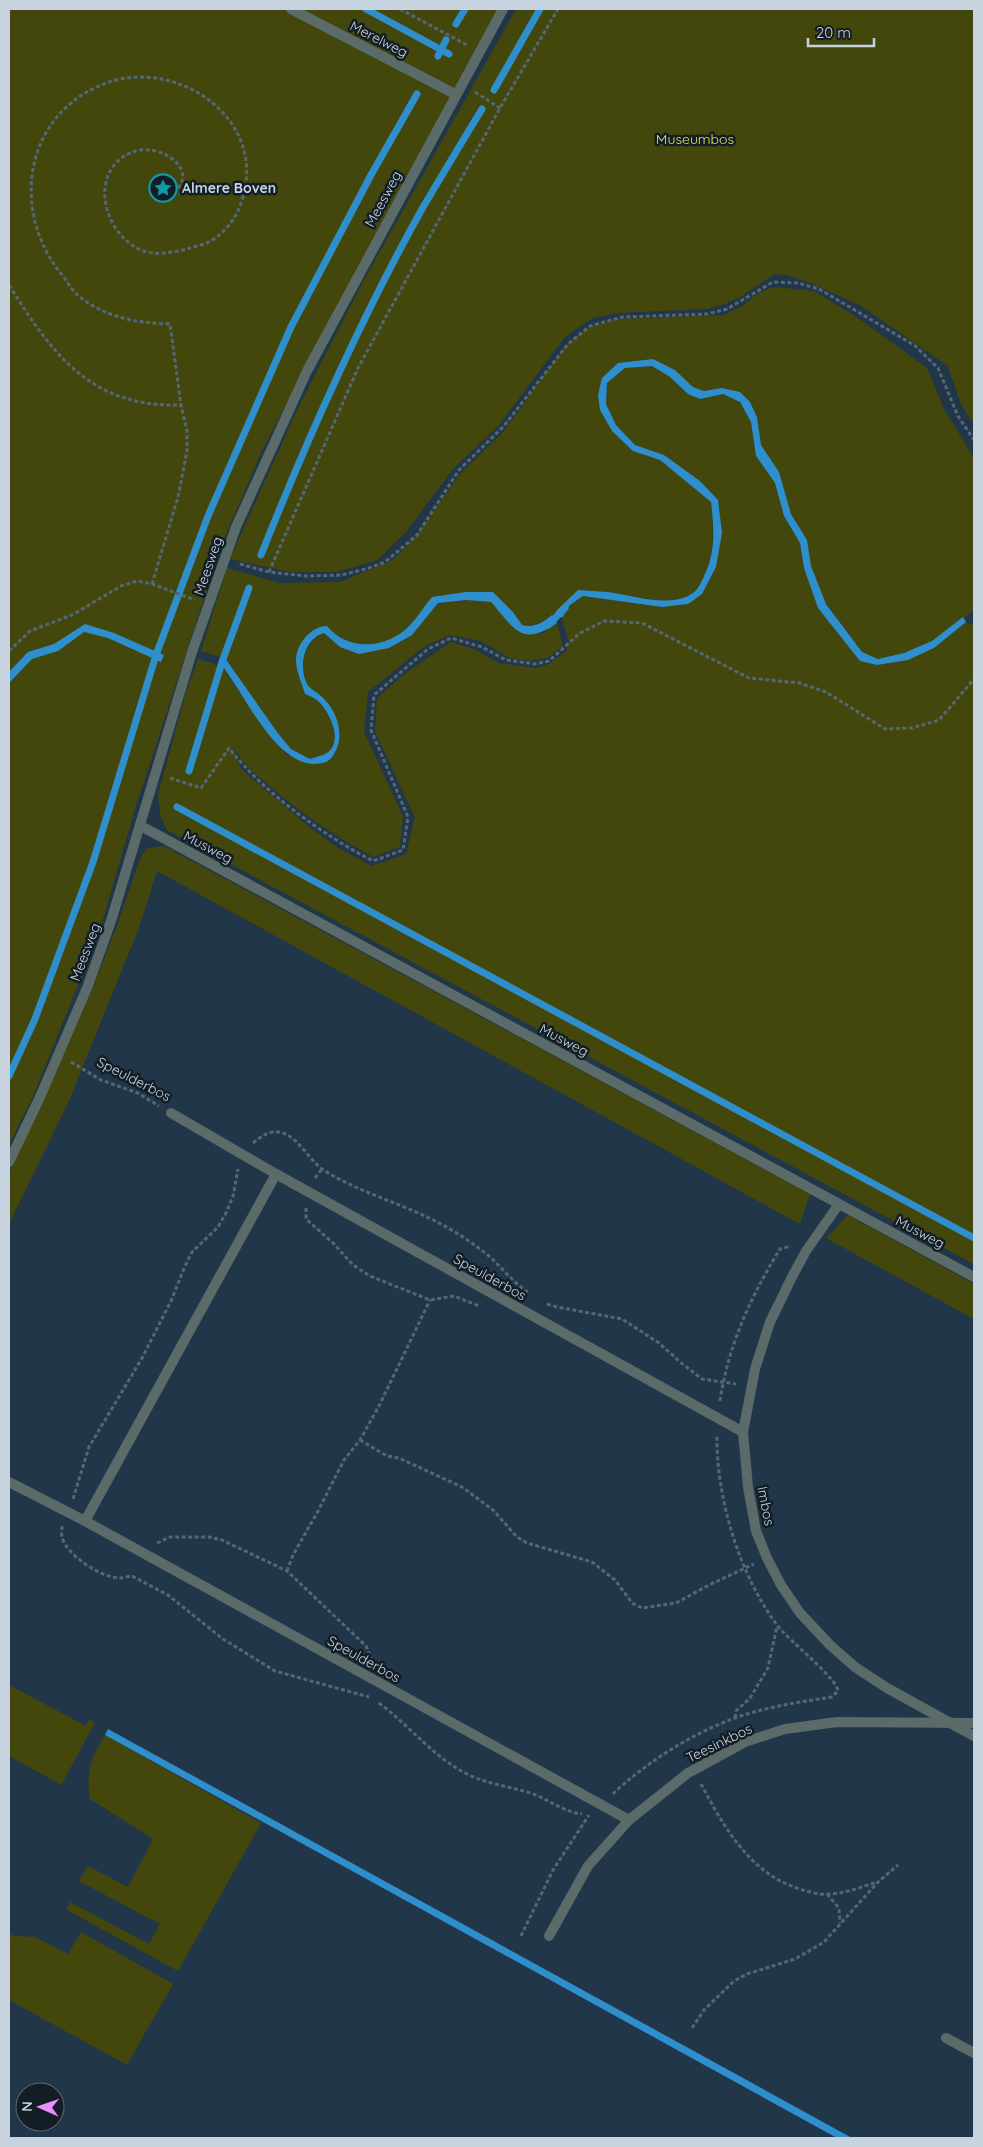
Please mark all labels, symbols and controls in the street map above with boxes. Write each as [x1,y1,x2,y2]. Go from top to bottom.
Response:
scale bar [808,15,874,47]
street label: Merelweg [347,17,411,61]
text: 20 m [816,23,851,42]
park label: Museumbos [656,130,734,148]
street label: Meesweg [361,168,405,230]
place icon: Almere Boven [148,173,178,203]
place label: Almere Boven [182,179,276,197]
street label: Meesweg [190,534,226,598]
street label: Musweg [180,827,236,867]
street label: Meesweg [66,920,104,984]
street label: Musweg [536,1020,592,1060]
street label: Speulderbos [94,1053,174,1105]
street label: Musweg [892,1212,948,1252]
street label: Speulderbos [450,1250,530,1304]
street label: Imbos [753,1485,779,1527]
street label: Speulderbos [324,1632,404,1686]
street label: Teesinkbos [683,1719,755,1767]
north arrow [15,2082,65,2132]
text: N [18,2101,36,2112]

